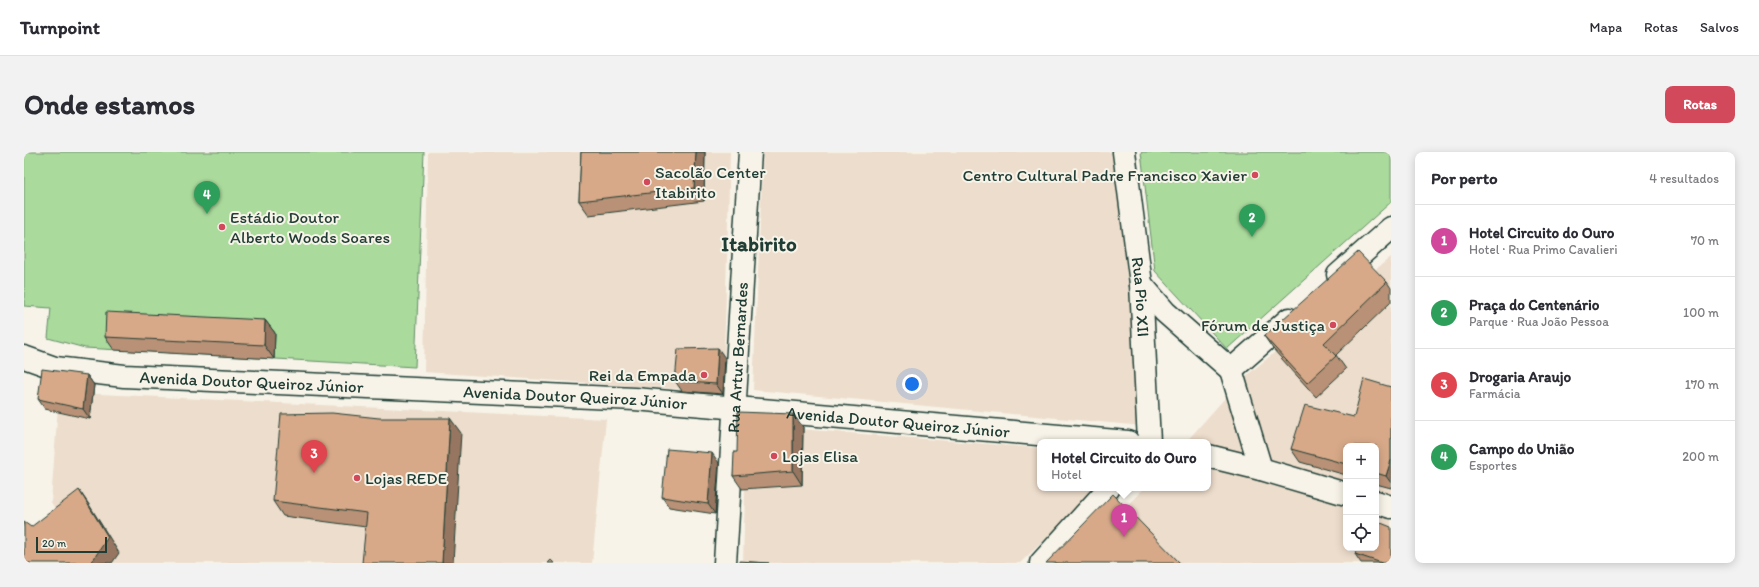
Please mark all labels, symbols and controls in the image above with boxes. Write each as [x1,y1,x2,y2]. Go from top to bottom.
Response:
text: Turnpoint [20,16,100,39]
text: Mapa [1590,19,1622,36]
text: Rotas [1644,19,1678,36]
text: Salvos [1700,19,1739,36]
button: Rotas [1665,86,1735,123]
text: Onde estamos [24,87,195,121]
place label: Sacolão Center Itabirito [655,162,766,202]
place label: Centro Cultural Padre Francisco Xavier [962,165,1247,185]
text: Por perto [1431,168,1498,188]
marker: Centro Cultural Padre Francisco Xavier [1250,170,1260,180]
text: 4 resultados [1649,171,1719,186]
marker: Sacolão Center Itabirito [642,177,652,187]
pin: 4 [194,181,220,214]
pin: 2 [1239,204,1265,237]
place label: Estádio Doutor Alberto Woods Soares [230,207,390,247]
marker: Estádio Doutor Alberto Woods Soares [217,222,227,232]
text: Hotel Circuito do Ouro [1469,224,1614,242]
district label: Itabirito [721,231,797,256]
text: 1 [1441,233,1447,248]
text: 70 m [1691,233,1719,248]
text: Hotel · Rua Primo Cavalieri [1469,242,1618,257]
street label: Rua Pio XII [1128,256,1154,337]
street label: Rua Artur Bernardes [723,281,752,433]
text: Praça do Centenário [1469,296,1599,314]
text: 2 [1441,305,1447,320]
text: 100 m [1683,305,1719,320]
text: Parque · Rua João Pessoa [1469,314,1609,329]
place label: Fórum de Justiça [1201,315,1325,335]
marker: Fórum de Justiça [1328,320,1338,330]
place label: Rei da Empada [589,365,696,385]
street label: Avenida Doutor Queiroz Júnior [139,367,364,397]
text: Drogaria Araujo [1469,368,1571,386]
marker: Rei da Empada [699,370,709,380]
your location [902,374,922,394]
text: 3 [1440,377,1448,392]
text: 170 m [1685,377,1719,392]
street label: Avenida Doutor Queiroz Júnior [463,381,688,414]
text: Farmácia [1469,386,1521,401]
street label: Avenida Doutor Queiroz Júnior [786,402,1011,442]
popup [1037,439,1211,491]
pin: 3 [301,440,327,473]
text: Campo do União [1469,440,1574,458]
map controls [1343,443,1379,551]
button: + [1343,443,1379,479]
place label: Lojas Elisa [782,446,858,466]
text: Hotel Circuito do Ouro [1051,449,1197,467]
text: 4 [1440,449,1448,464]
text: 200 m [1682,449,1719,464]
marker: Lojas Elisa [769,451,779,461]
text: Esportes [1469,458,1517,473]
text: Hotel [1051,467,1082,482]
place label: Lojas REDE [365,468,447,488]
marker: Lojas REDE [352,473,362,483]
button: − [1343,479,1379,515]
pin: 1 [1111,504,1137,537]
button: locate [1343,515,1379,551]
scale bar [36,535,107,554]
text: 20 m [42,537,66,550]

